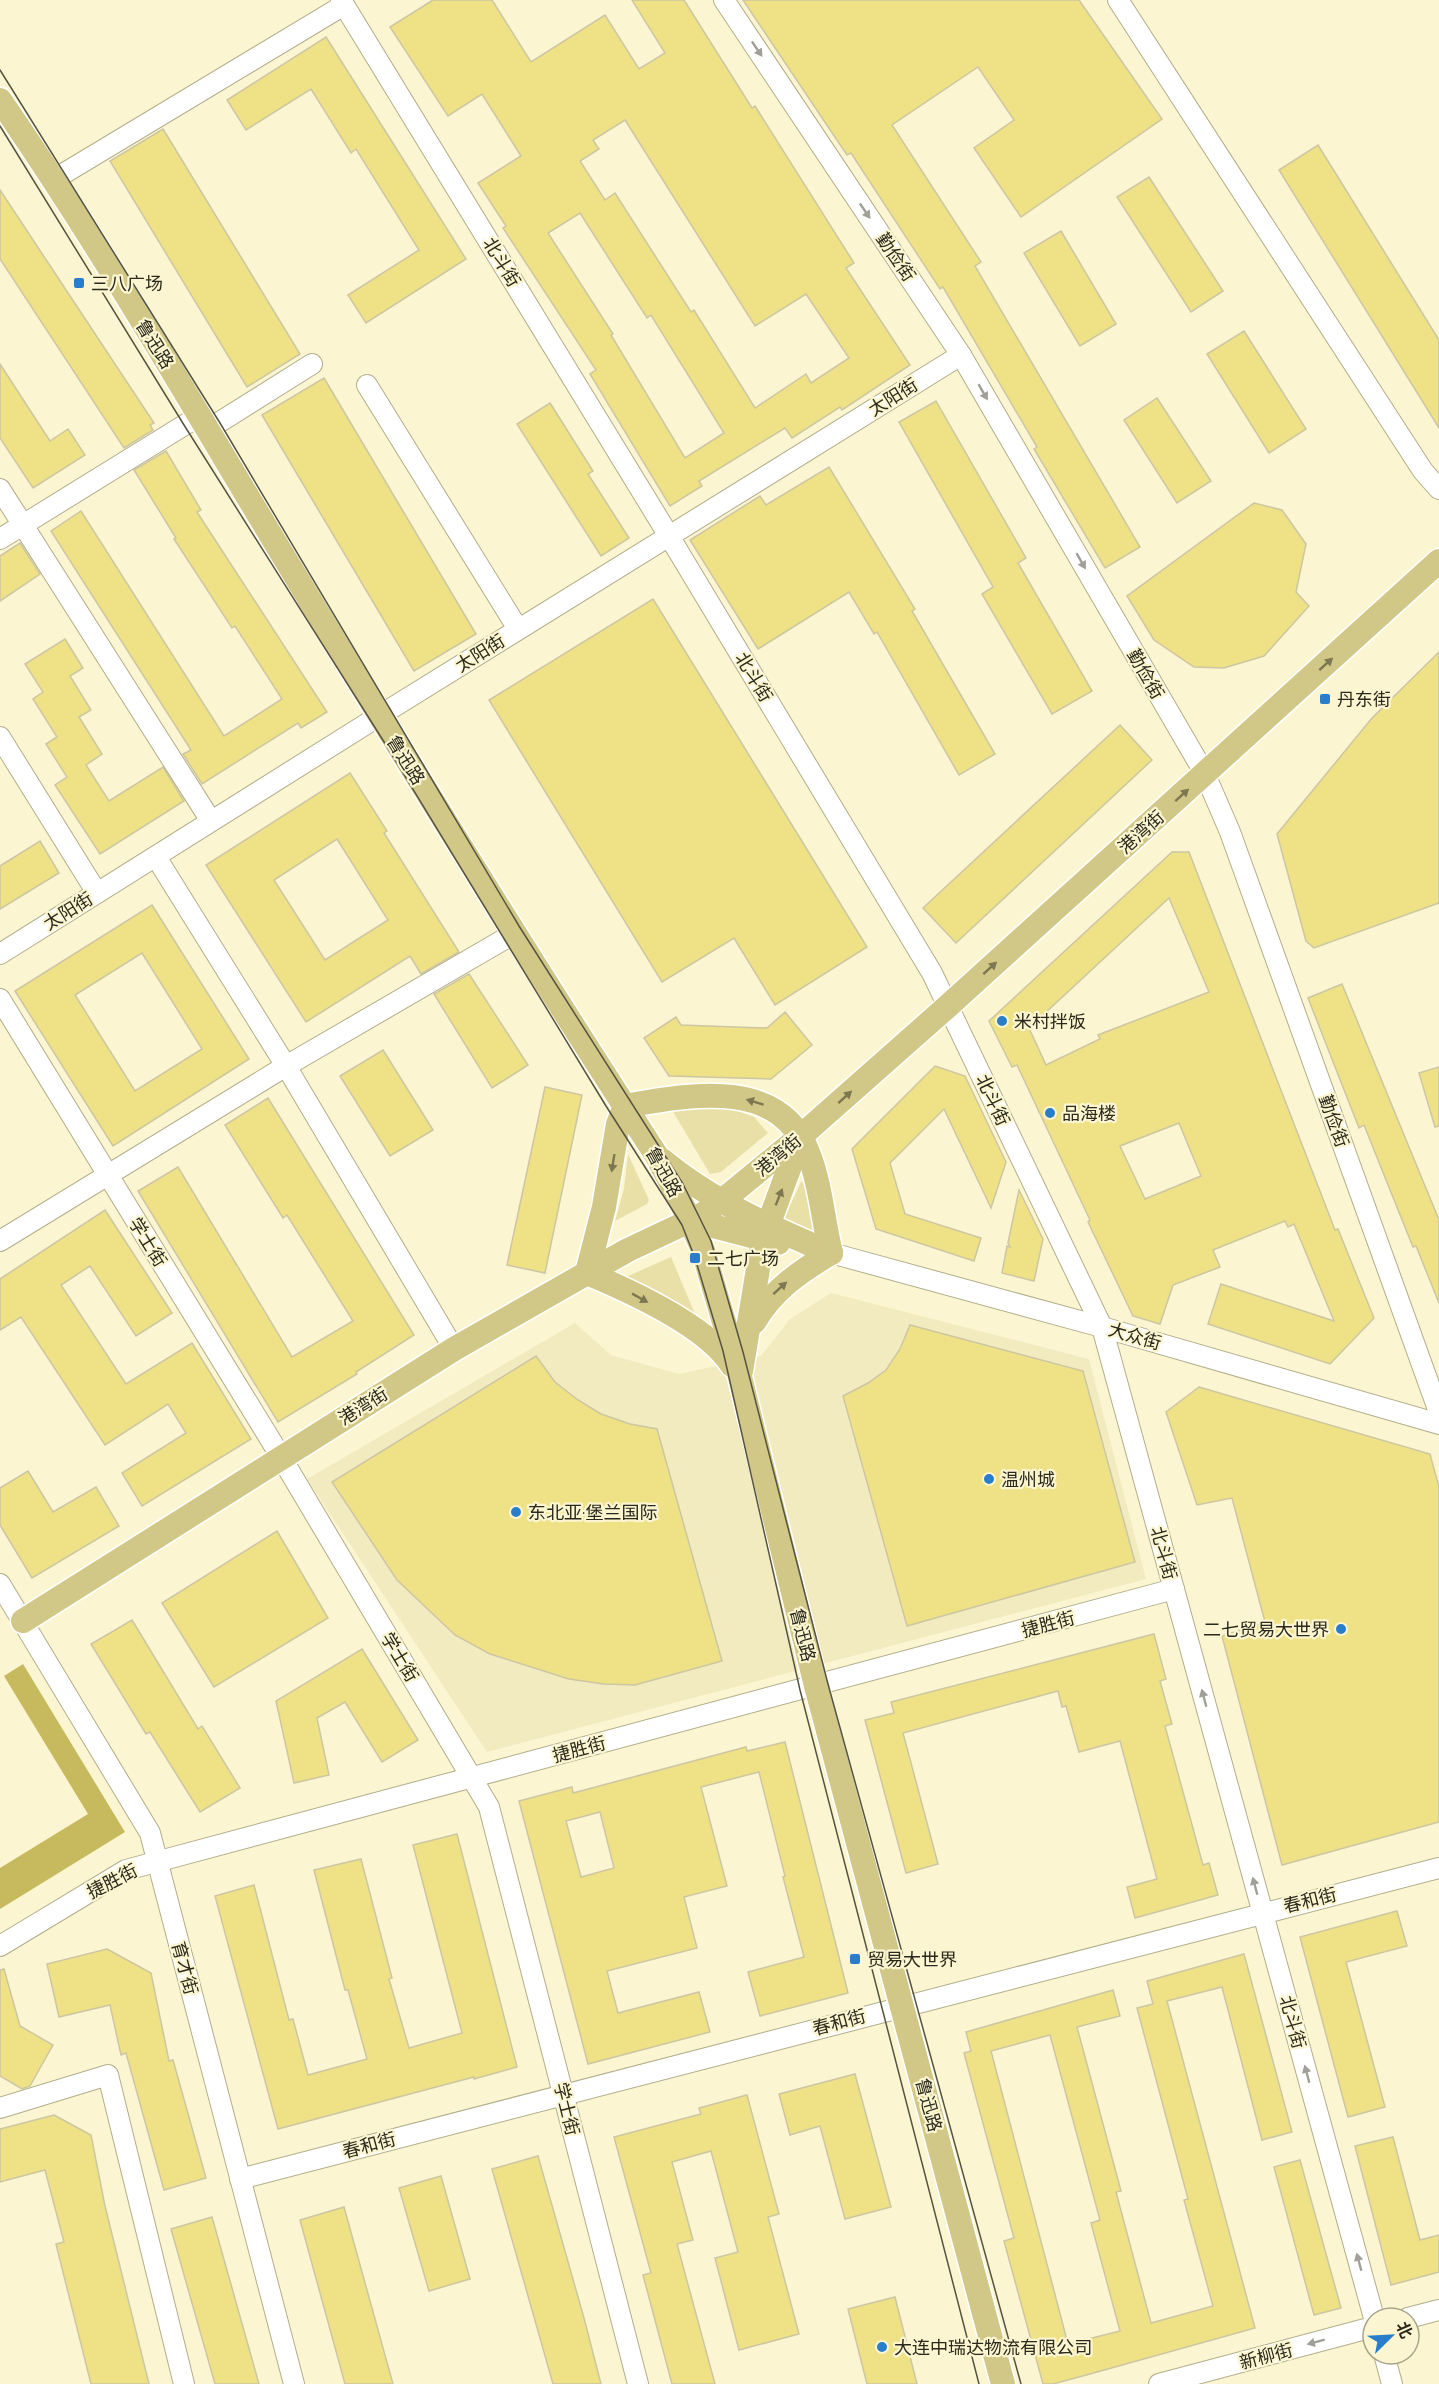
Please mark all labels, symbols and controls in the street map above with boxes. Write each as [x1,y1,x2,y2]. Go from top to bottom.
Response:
one-way arrow [751,40,763,56]
one-way arrow [859,203,870,219]
street label: 勤俭街 [872,229,920,285]
street label: 北斗街 [479,233,525,291]
place label: 三八广场 [91,273,163,294]
marker: 三八广场 [72,276,86,290]
street label: 鲁迅路 [132,316,178,372]
street label: 太阳街 [865,374,921,420]
one-way arrow [977,384,988,400]
one-way arrow [1075,553,1086,569]
street label: 太阳街 [452,630,508,676]
street label: 勤俭街 [1123,645,1169,703]
street label: 北斗街 [731,648,777,706]
one-way arrow [1319,657,1334,671]
place label: 丹东街 [1337,689,1391,710]
marker: 丹东街 [1318,692,1332,706]
street label: 鲁迅路 [383,732,429,788]
one-way arrow [1174,789,1189,802]
street label: 港湾街 [1114,806,1168,858]
street label: 太阳街 [40,888,96,934]
one-way arrow [983,961,997,975]
place label: 米村拌饭 [1014,1011,1086,1032]
marker: 米村拌饭 [995,1014,1009,1028]
street label: 北斗街 [972,1071,1014,1129]
one-way arrow [837,1091,852,1104]
street label: 勤俭街 [1315,1092,1353,1150]
one-way arrow [746,1097,764,1106]
place label: 品海楼 [1062,1103,1116,1124]
marker: 品海楼 [1043,1106,1057,1120]
street label: 港湾街 [751,1130,805,1180]
street label: 鲁迅路 [642,1143,686,1201]
one-way arrow [608,1154,617,1173]
one-way arrow [774,1187,784,1205]
street label: 学士街 [125,1214,171,1270]
place label: 二七广场 [707,1248,779,1269]
marker: 二七广场 [688,1251,702,1265]
one-way arrow [773,1281,787,1295]
one-way arrow [631,1293,648,1303]
street label: 大众街 [1106,1318,1164,1354]
street label: 港湾街 [335,1383,391,1429]
place label: 温州城 [1001,1469,1055,1490]
marker: 温州城 [982,1472,996,1486]
place label: 东北亚·堡兰国际 [528,1502,657,1523]
marker: 东北亚·堡兰国际 [509,1505,523,1519]
street label: 北斗街 [1147,1524,1181,1582]
street label: 鲁迅路 [786,1606,820,1664]
street label: 捷胜街 [1019,1607,1077,1641]
place label: 二七贸易大世界 [1203,1619,1329,1640]
marker: 二七贸易大世界 [1334,1622,1348,1636]
street label: 学士街 [377,1628,423,1686]
one-way arrow [1198,1688,1208,1707]
street label: 捷胜街 [550,1732,608,1766]
street label: 捷胜街 [83,1859,141,1903]
one-way arrow [1250,1876,1260,1895]
street label: 春和街 [1281,1883,1339,1917]
street label: 育才街 [168,1939,202,1997]
place label: 贸易大世界 [867,1949,957,1970]
marker: 贸易大世界 [848,1952,862,1966]
street label: 北斗街 [1276,1993,1310,2051]
street label: 春和街 [810,2005,868,2039]
one-way arrow [1302,2064,1311,2082]
street label: 鲁迅路 [912,2076,946,2134]
street label: 学士街 [550,2080,584,2138]
street label: 春和街 [340,2128,398,2162]
one-way arrow [1354,2252,1363,2270]
north arrow [1361,2306,1421,2366]
text: 北 [1392,2319,1416,2341]
place label: 大连中瑞达物流有限公司 [894,2337,1092,2358]
one-way arrow [1307,2338,1325,2347]
street label: 新柳街 [1237,2339,1295,2373]
marker: 大连中瑞达物流有限公司 [875,2340,889,2354]

